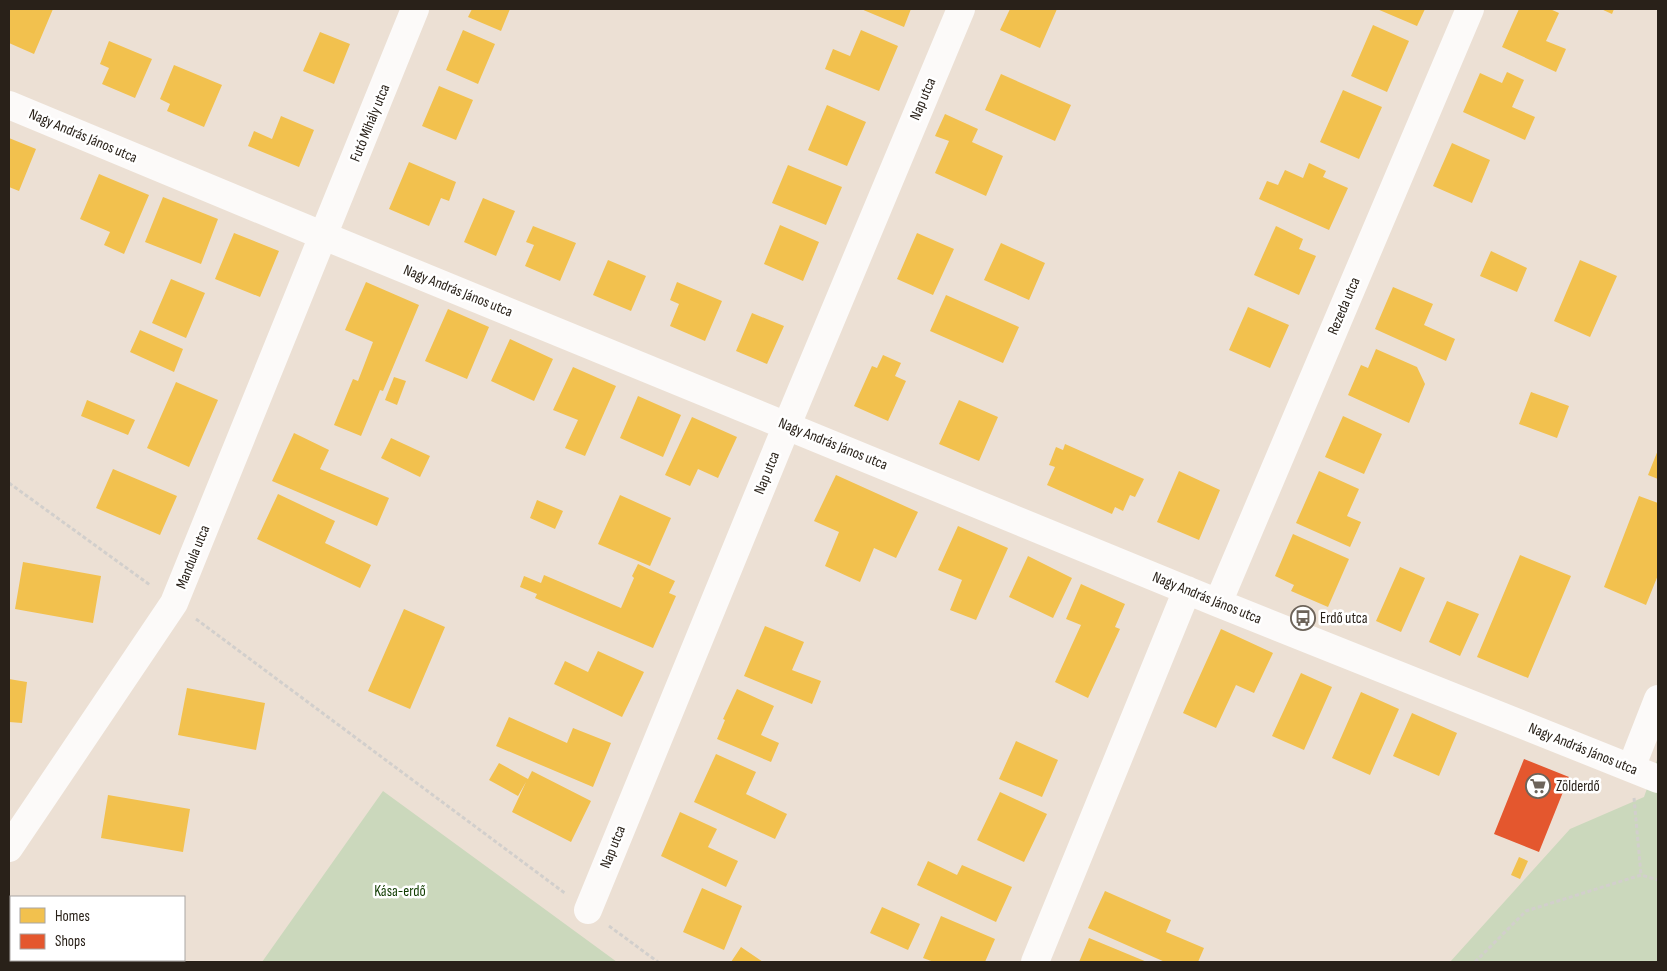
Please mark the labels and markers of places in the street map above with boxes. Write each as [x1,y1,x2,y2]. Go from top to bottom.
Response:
bus stop icon: Erdő utca [1290,605,1316,631]
place label: Erdő utca [1320,609,1368,628]
supermarket icon: Zölderdő [1525,773,1551,799]
place label: Zölderdő [1556,777,1600,796]

